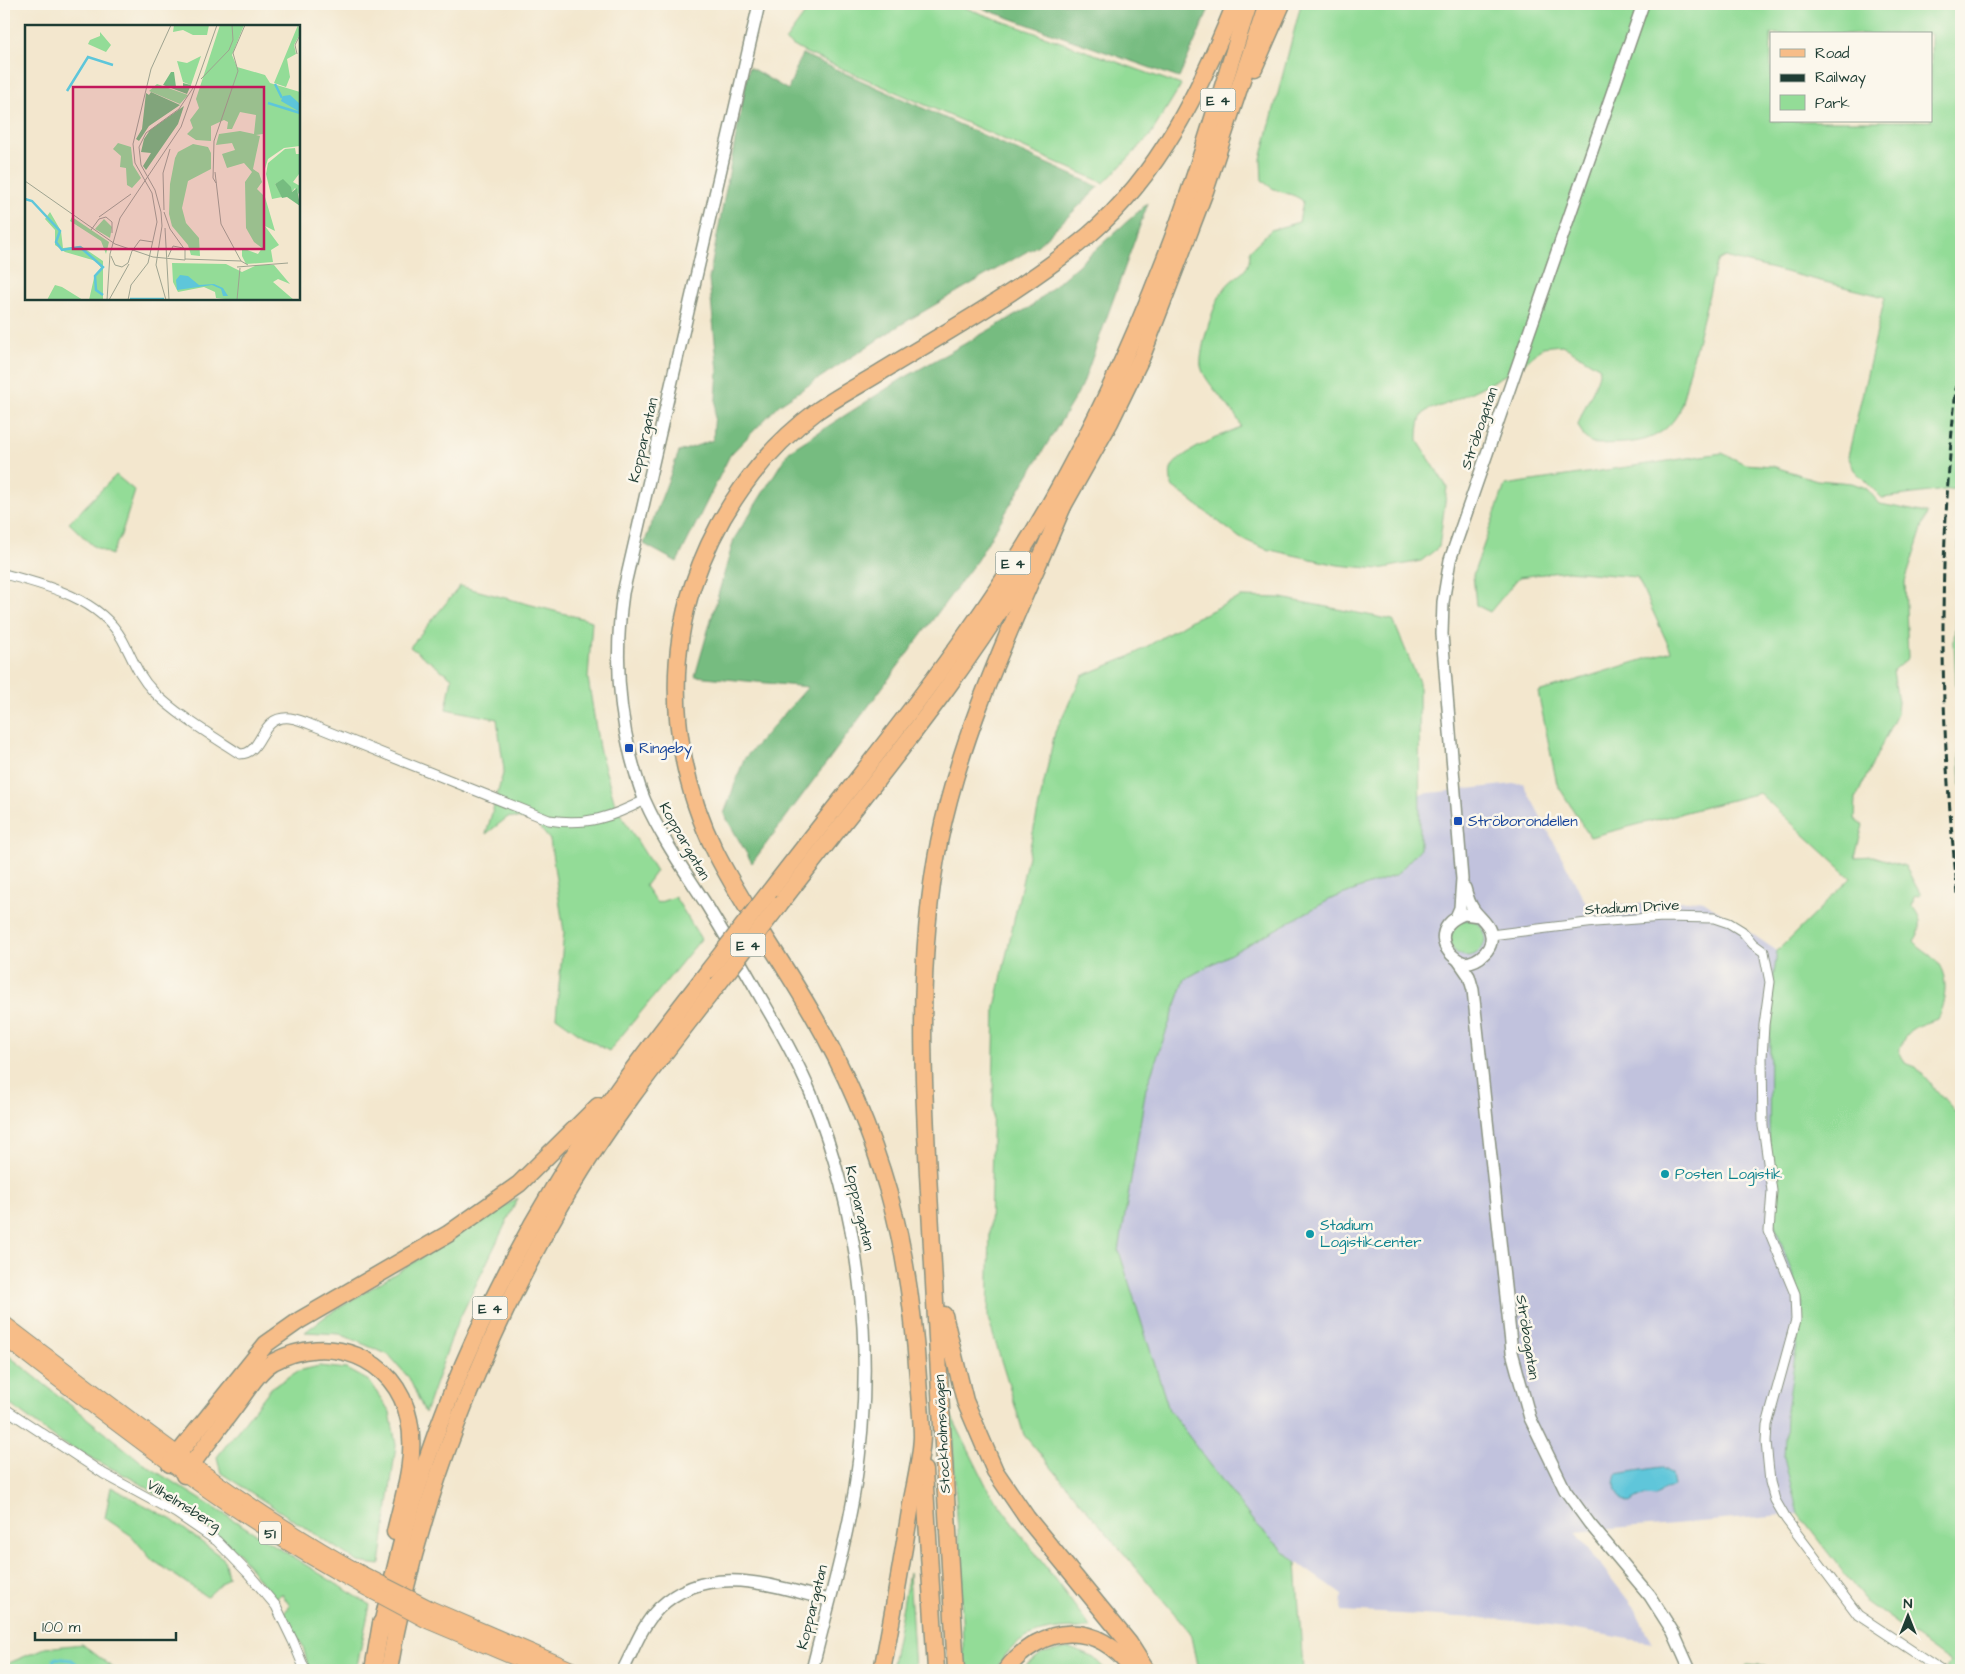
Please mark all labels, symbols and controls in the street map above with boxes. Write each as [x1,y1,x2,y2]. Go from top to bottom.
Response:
inset map [25,25,300,300]
legend [1770,32,1932,122]
text: Road [1815,43,1850,64]
text: Railway [1815,67,1866,89]
road number: E 4 [1200,88,1236,112]
text: Park [1815,93,1850,114]
street label: Ströbogatan [1456,384,1504,472]
street label: Koppargatan [624,395,665,485]
road number: E 4 [996,552,1030,574]
place label: Ringeby [639,738,692,760]
marker: Ringeby [623,742,635,754]
street label: Koppargatan [653,798,716,885]
place label: Ströborondellen [1468,811,1578,832]
marker: Ströborondellen [1452,815,1464,827]
street label: Stadium Drive [1584,895,1680,920]
road number: E 4 [730,934,766,956]
street label: Koppargatan [839,1164,880,1253]
place label: Posten Logistik [1675,1164,1782,1186]
marker: Posten Logistik [1659,1168,1671,1180]
place label: Stadium Logistikcenter [1320,1215,1421,1254]
marker: Stadium Logistikcenter [1304,1228,1316,1240]
street label: Ströbogatan [1509,1293,1545,1382]
road number: E 4 [472,1296,508,1320]
street label: Stockholmsvägen [929,1373,957,1494]
street label: Vilhelmsberg [142,1474,225,1537]
road number: 51 [259,1522,281,1545]
street label: Koppargatan [792,1562,834,1652]
north arrow [1882,1592,1932,1642]
text: N [1904,1594,1913,1614]
scale bar [35,1609,176,1641]
text: 100 m [42,1617,81,1638]

